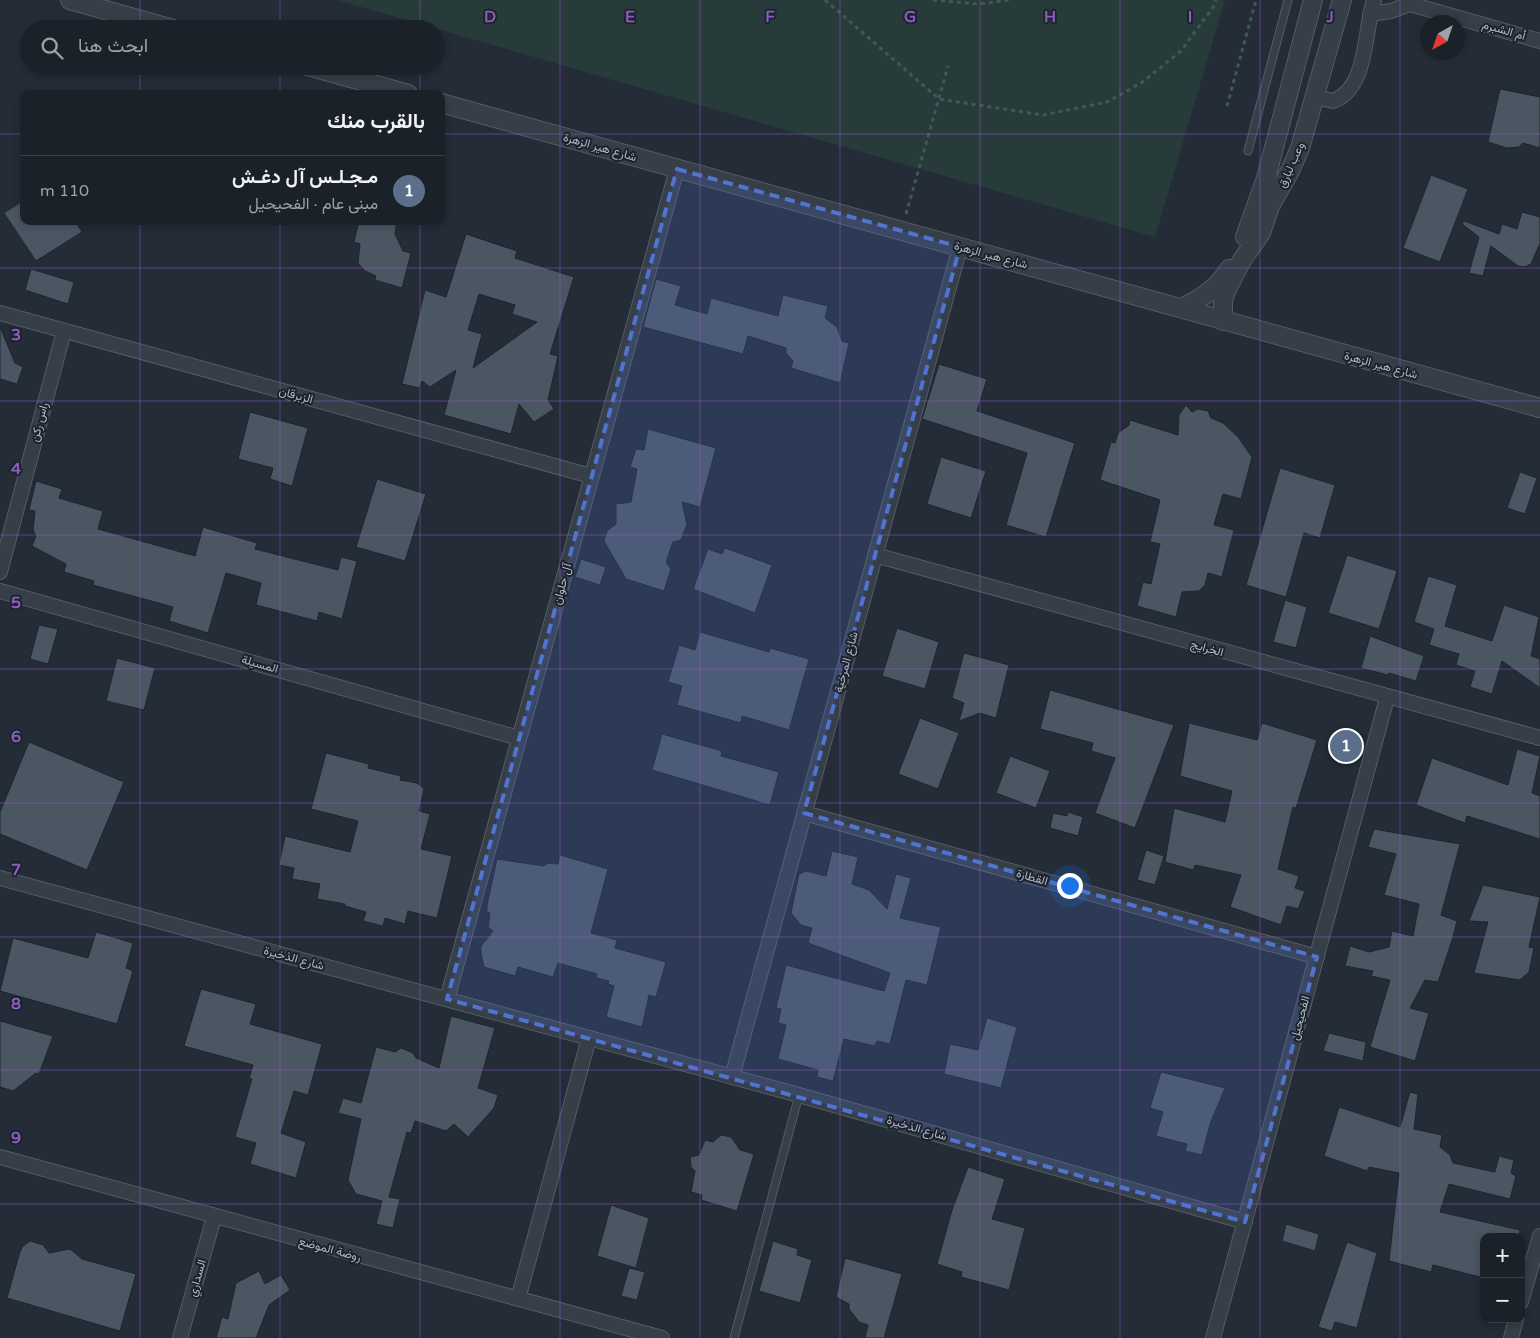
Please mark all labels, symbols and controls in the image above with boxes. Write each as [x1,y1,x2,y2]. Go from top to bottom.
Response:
text: D [484,7,496,27]
text: E [625,7,635,27]
text: F [765,7,775,27]
text: G [904,7,916,27]
text: H [1044,7,1056,27]
text: I [1188,7,1192,27]
text: J [1325,7,1334,27]
north arrow [1420,15,1465,60]
street label: أم الشبرم [1480,17,1527,44]
search box [20,20,445,75]
icon: search [38,34,66,62]
text: ابحث هنا [78,35,148,57]
text: بالقرب منك [327,109,425,134]
street label: شارع هير الزهرة [561,130,638,166]
street label: وعب لبارق [1275,140,1308,190]
text: مـجـلـس آل دغـش [232,166,378,188]
text: 110 m [40,181,89,201]
text: 1 [404,181,414,201]
text: مبنى عام · الفحيحيل [248,194,378,214]
street label: شارع هير الزهرة [952,238,1029,273]
text: 3 [11,325,21,345]
street label: شارع هير الزهرة [1342,348,1419,383]
street label: الزبرقان [277,384,315,407]
street label: راس ركن [27,401,52,444]
text: 4 [11,459,21,479]
street label: آل حلوان [550,561,576,607]
text: 5 [11,593,21,613]
street label: شارع المرخية [831,630,863,695]
street label: الخرايج [1188,637,1225,661]
street label: المسيلة [240,652,280,676]
text: 6 [11,727,21,747]
pin: 1 [1330,727,1362,765]
text: 7 [11,860,21,880]
street label: القطارة [1014,866,1049,889]
your location [1057,873,1083,899]
street label: شارع الذخيرة [262,943,326,975]
text: 8 [11,994,21,1014]
street label: الفحيحيل [1287,994,1314,1042]
street label: شارع الذخيرة [885,1113,949,1145]
text: 9 [11,1128,21,1148]
map controls [1480,1233,1525,1323]
button: + [1480,1233,1525,1278]
street label: روضة الموضع [297,1234,363,1266]
street label: السداري [185,1258,212,1299]
button: − [1480,1278,1525,1323]

